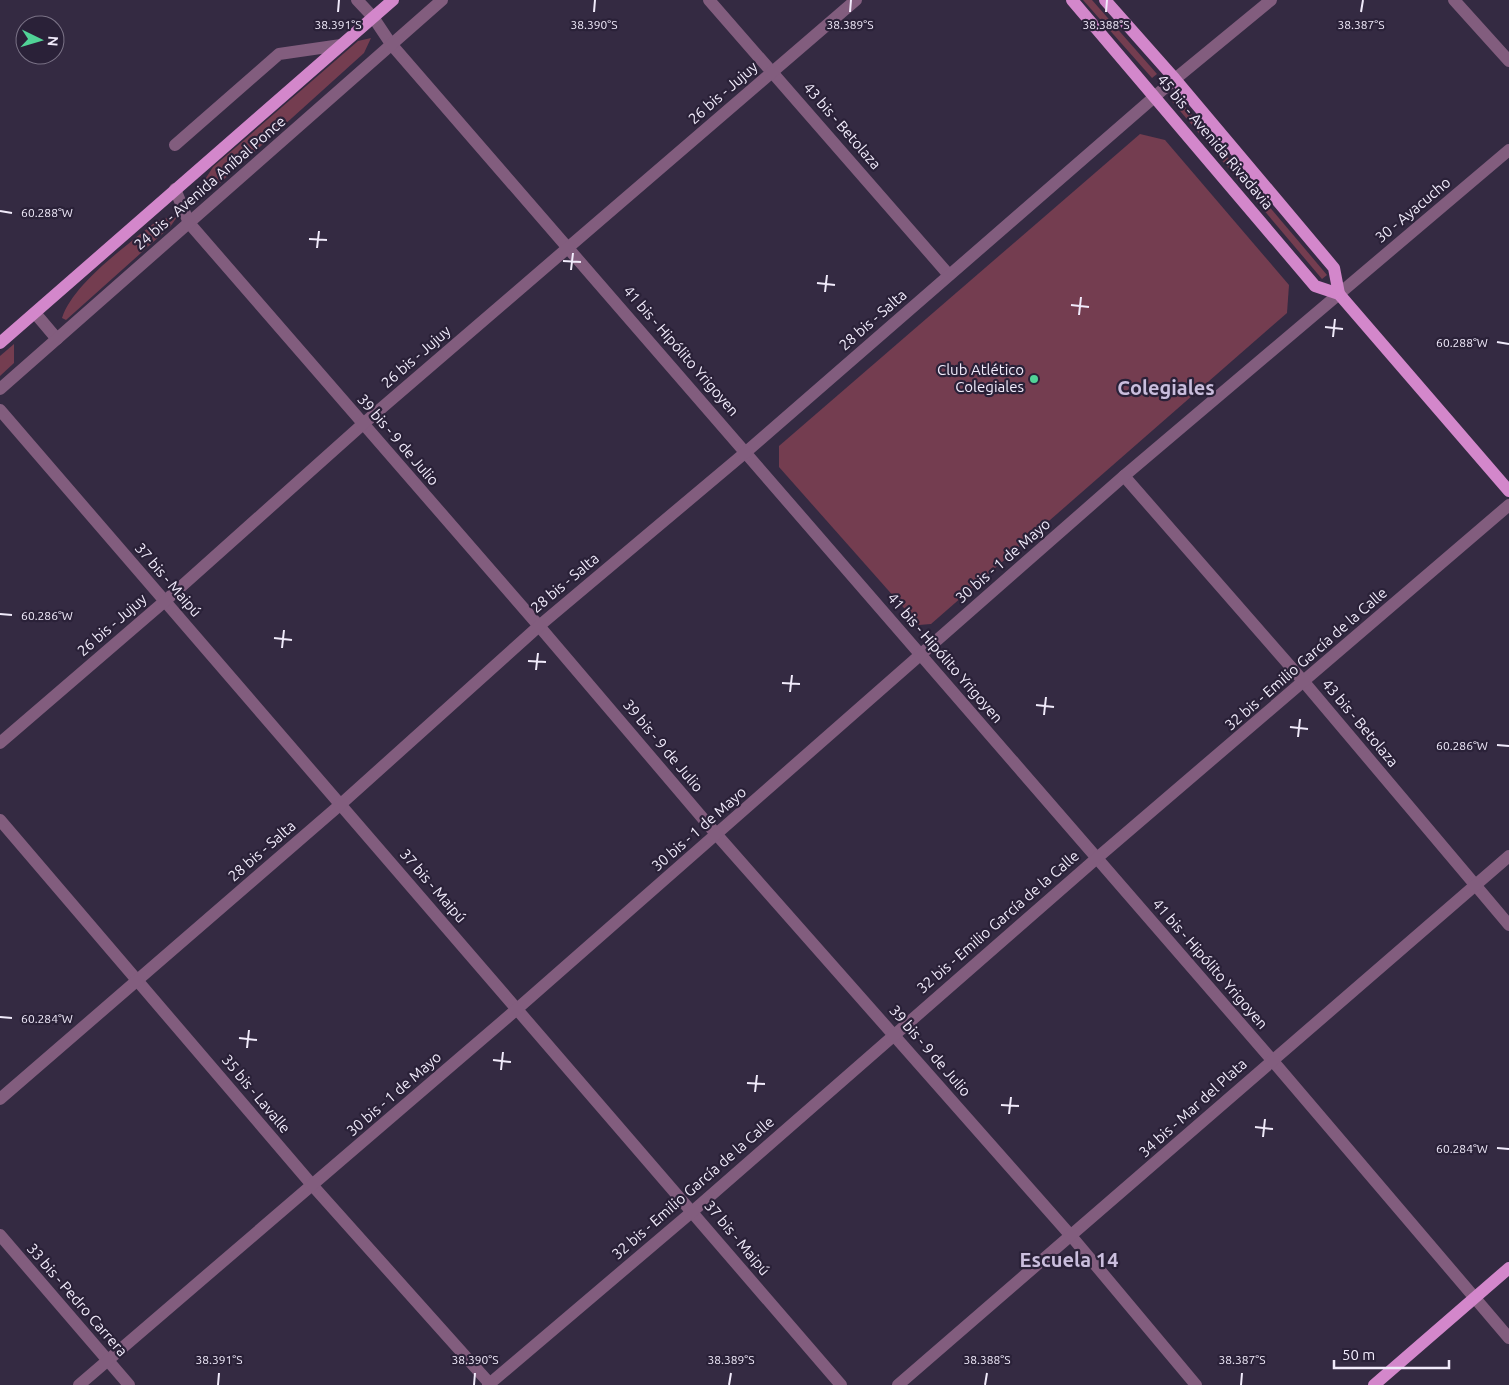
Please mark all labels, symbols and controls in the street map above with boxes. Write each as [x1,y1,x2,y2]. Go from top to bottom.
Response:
north arrow [15,15,65,65]
text: 38.391°S [315,18,361,31]
text: 38.390°S [571,18,617,31]
text: 38.389°S [827,18,873,31]
text: 38.388°S [1083,18,1129,31]
text: 38.387°S [1338,18,1384,31]
text: N [45,35,61,47]
street label: 26 bis - Jujuy [685,58,761,127]
street label: 45 bis - Avenida Rivadavia [1154,71,1277,213]
street label: 43 bis - Betolaza [800,79,885,172]
street label: 24 bis - Avenida Aníbal Ponce [131,112,289,253]
street label: 30 - Ayacucho [1372,173,1454,246]
text: 60.288°W [21,206,73,219]
street label: 41 bis - Hipólito Yrigoyen [620,282,743,419]
street label: 28 bis - Salta [836,286,910,353]
street label: 26 bis - Jujuy [378,322,454,391]
text: 60.288°W [1436,336,1488,349]
place label: Club Atlético Colegiales [937,361,1024,395]
marker: Club Atlético Colegiales [1028,373,1040,385]
district label: Colegiales [1117,376,1215,399]
street label: 39 bis - 9 de Julio [354,391,443,489]
street label: 30 bis - 1 de Mayo [952,515,1053,606]
street label: 37 bis - Maipú [132,539,205,620]
street label: 28 bis - Salta [527,549,602,616]
street label: 32 bis - Emilio García de la Calle [1221,584,1390,734]
street label: 41 bis - Hipólito Yrigoyen [884,589,1007,726]
street label: 26 bis - Jujuy [74,590,150,659]
text: 60.286°W [21,609,73,622]
street label: 43 bis - Betolaza [1319,675,1402,770]
street label: 39 bis - 9 de Julio [620,696,707,795]
text: 60.286°W [1436,739,1488,752]
street label: 30 bis - 1 de Mayo [648,783,749,874]
street label: 28 bis - Salta [225,817,299,884]
street label: 37 bis - Maipú [397,845,470,926]
street label: 32 bis - Emilio García de la Calle [913,847,1082,997]
street label: 41 bis - Hipólito Yrigoyen [1149,895,1272,1032]
street label: 39 bis - 9 de Julio [886,1002,975,1100]
text: 60.284°W [21,1012,73,1025]
street label: 30 bis - 1 de Mayo [343,1048,444,1139]
street label: 35 bis - Lavalle [219,1051,294,1136]
street label: 34 bis - Mar del Plata [1135,1055,1250,1160]
street label: 32 bis - Emilio García de la Calle [608,1113,777,1263]
text: 60.284°W [1436,1142,1488,1155]
street label: 37 bis - Maipú [701,1197,774,1278]
street label: 33 bis - Pedro Carrera [24,1240,131,1360]
district label: Escuela 14 [1020,1248,1118,1271]
scale bar [1334,1338,1449,1370]
text: 50 m [1342,1346,1375,1363]
text: 38.391°S [196,1353,242,1366]
text: 38.390°S [452,1353,498,1366]
text: 38.389°S [708,1353,754,1366]
text: 38.388°S [964,1353,1010,1366]
text: 38.387°S [1219,1353,1265,1366]

